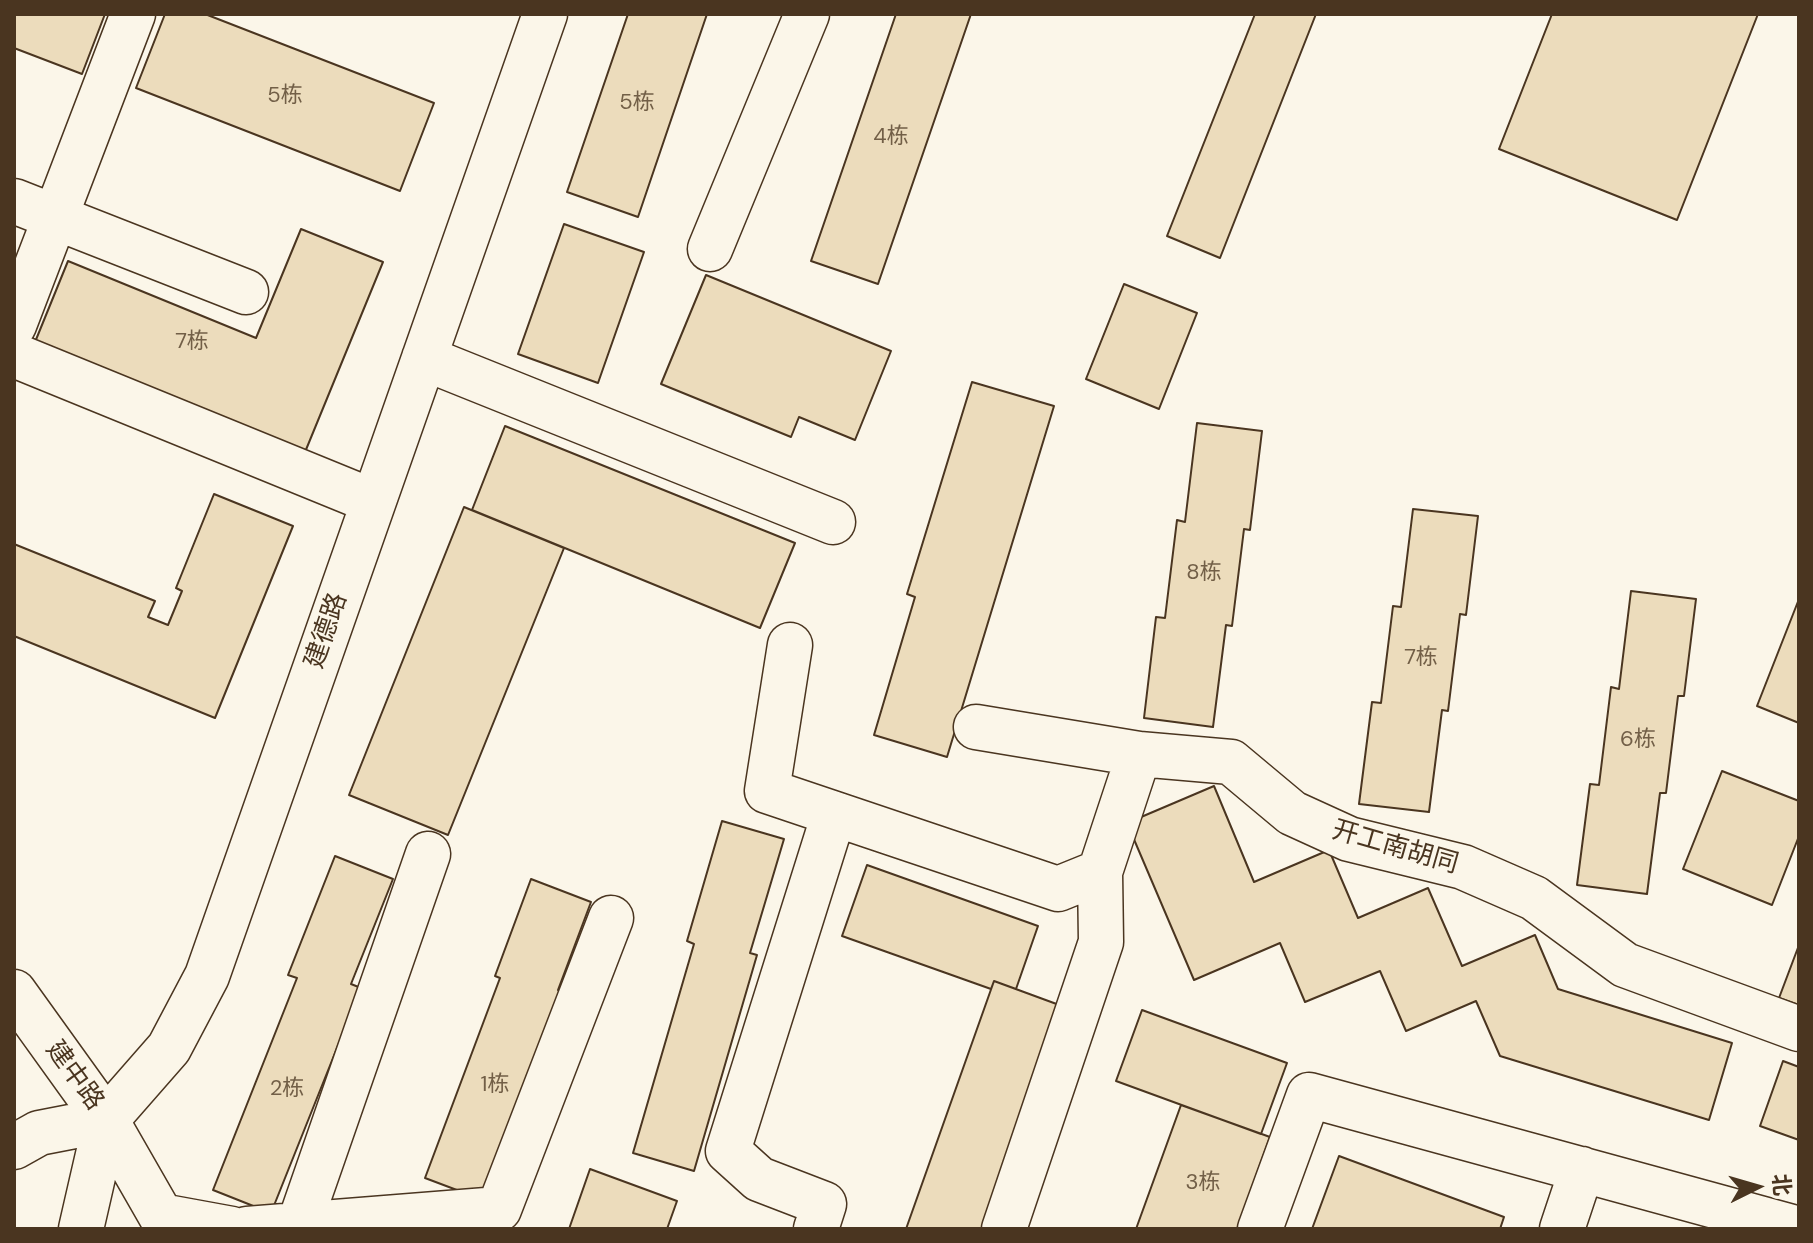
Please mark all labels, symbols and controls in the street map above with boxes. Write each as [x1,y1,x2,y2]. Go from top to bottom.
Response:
house number: 5栋 [267,83,303,109]
house number: 5栋 [619,90,655,116]
house number: 4栋 [873,124,909,150]
house number: 7栋 [175,329,209,355]
house number: 8栋 [1186,560,1222,586]
street label: 建德路 [300,589,354,673]
house number: 7栋 [1404,645,1438,671]
house number: 6栋 [1620,727,1656,753]
street label: 开工南胡同 [1328,815,1462,881]
street label: 建中路 [38,1035,110,1117]
house number: 1栋 [481,1072,509,1098]
house number: 2栋 [270,1076,304,1102]
north arrow [1717,1147,1797,1227]
house number: 3栋 [1185,1170,1221,1196]
text: 北 [1766,1173,1797,1197]

